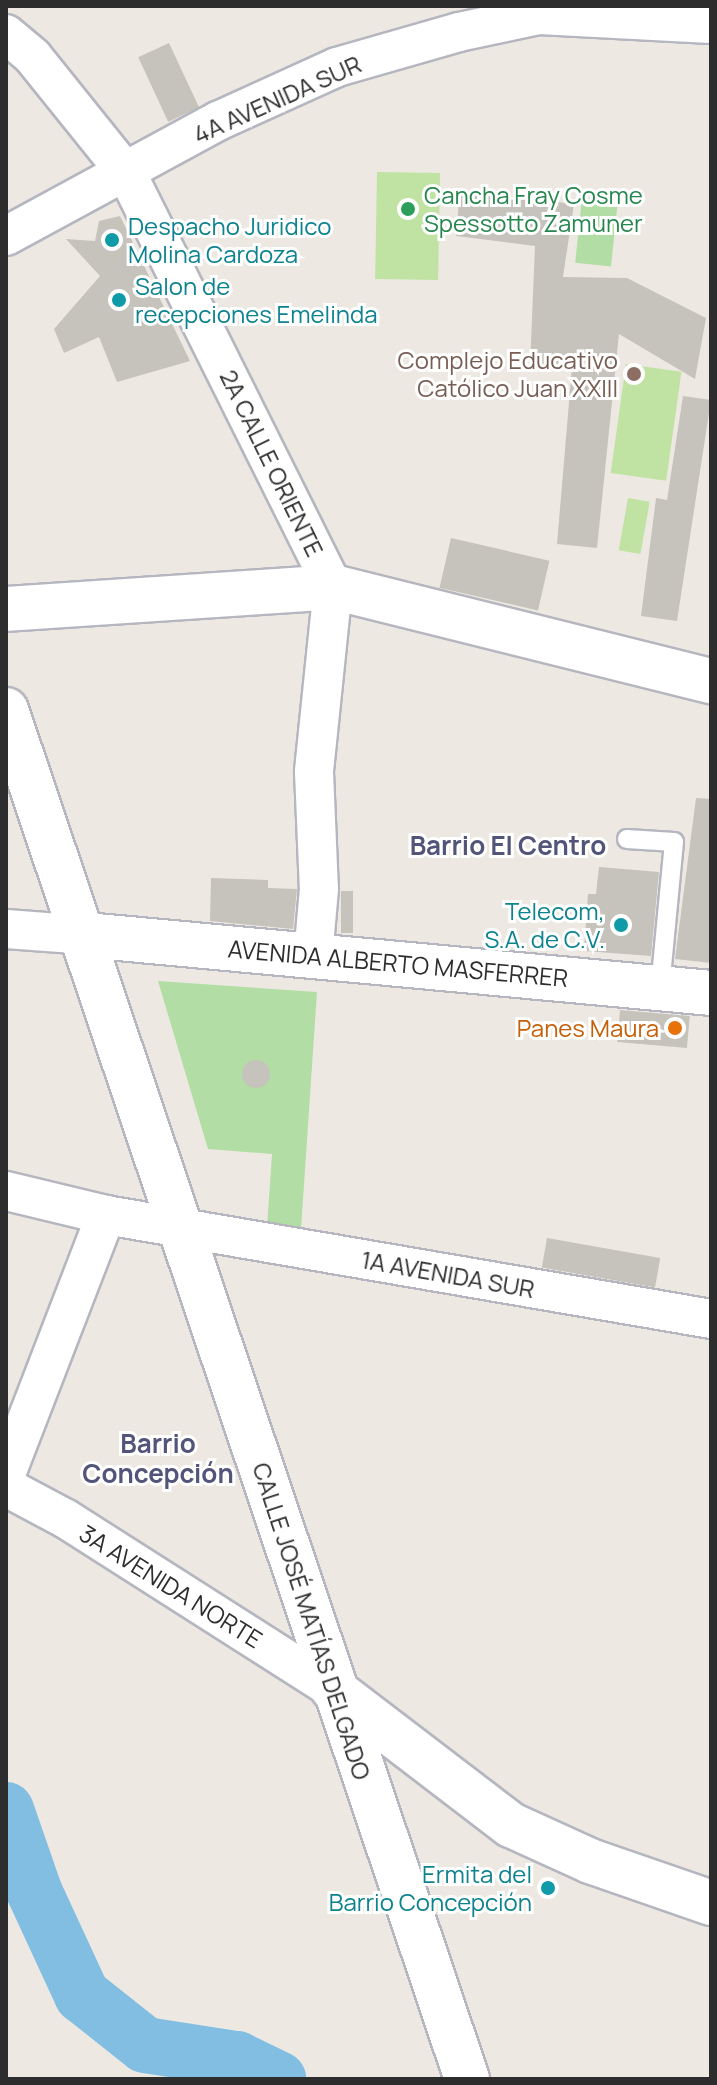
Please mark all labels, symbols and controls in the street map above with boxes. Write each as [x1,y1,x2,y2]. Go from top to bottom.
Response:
street label: 4A AVENIDA SUR [189,49,365,149]
place label: Cancha Fray Cosme Spessotto Zamuner [424,181,643,237]
marker: Cancha Fray Cosme Spessotto Zamuner [399,200,417,218]
place label: Despacho Juridico Molina Cardoza [128,212,331,268]
marker: Despacho Juridico Molina Cardoza [103,231,121,249]
place label: Salon de recepciones Emelinda [135,272,377,328]
marker: Salon de recepciones Emelinda [110,291,128,309]
place label: Complejo Educativo Católico Juan XXIII [398,346,618,402]
street label: 2A CALLE ORIENTE [214,365,330,561]
marker: Complejo Educativo Católico Juan XXIII [625,365,643,383]
district label: Barrio El Centro [410,830,606,862]
place label: Telecom, S.A. de C.V. [484,897,605,953]
marker: Telecom, S.A. de C.V. [612,916,630,934]
street label: AVENIDA ALBERTO MASFERRER [227,934,569,992]
place label: Panes Maura [517,1014,659,1042]
marker: Panes Maura [666,1019,684,1037]
street label: 1A AVENIDA SUR [359,1245,537,1303]
district label: Barrio Concepción [82,1428,234,1490]
street label: CALLE JOSÉ MATÍAS DELGADO [247,1459,377,1783]
street label: 3A AVENIDA NORTE [75,1518,267,1654]
place label: Ermita del Barrio Concepción [329,1860,532,1916]
marker: Ermita del Barrio Concepción [539,1879,557,1897]

